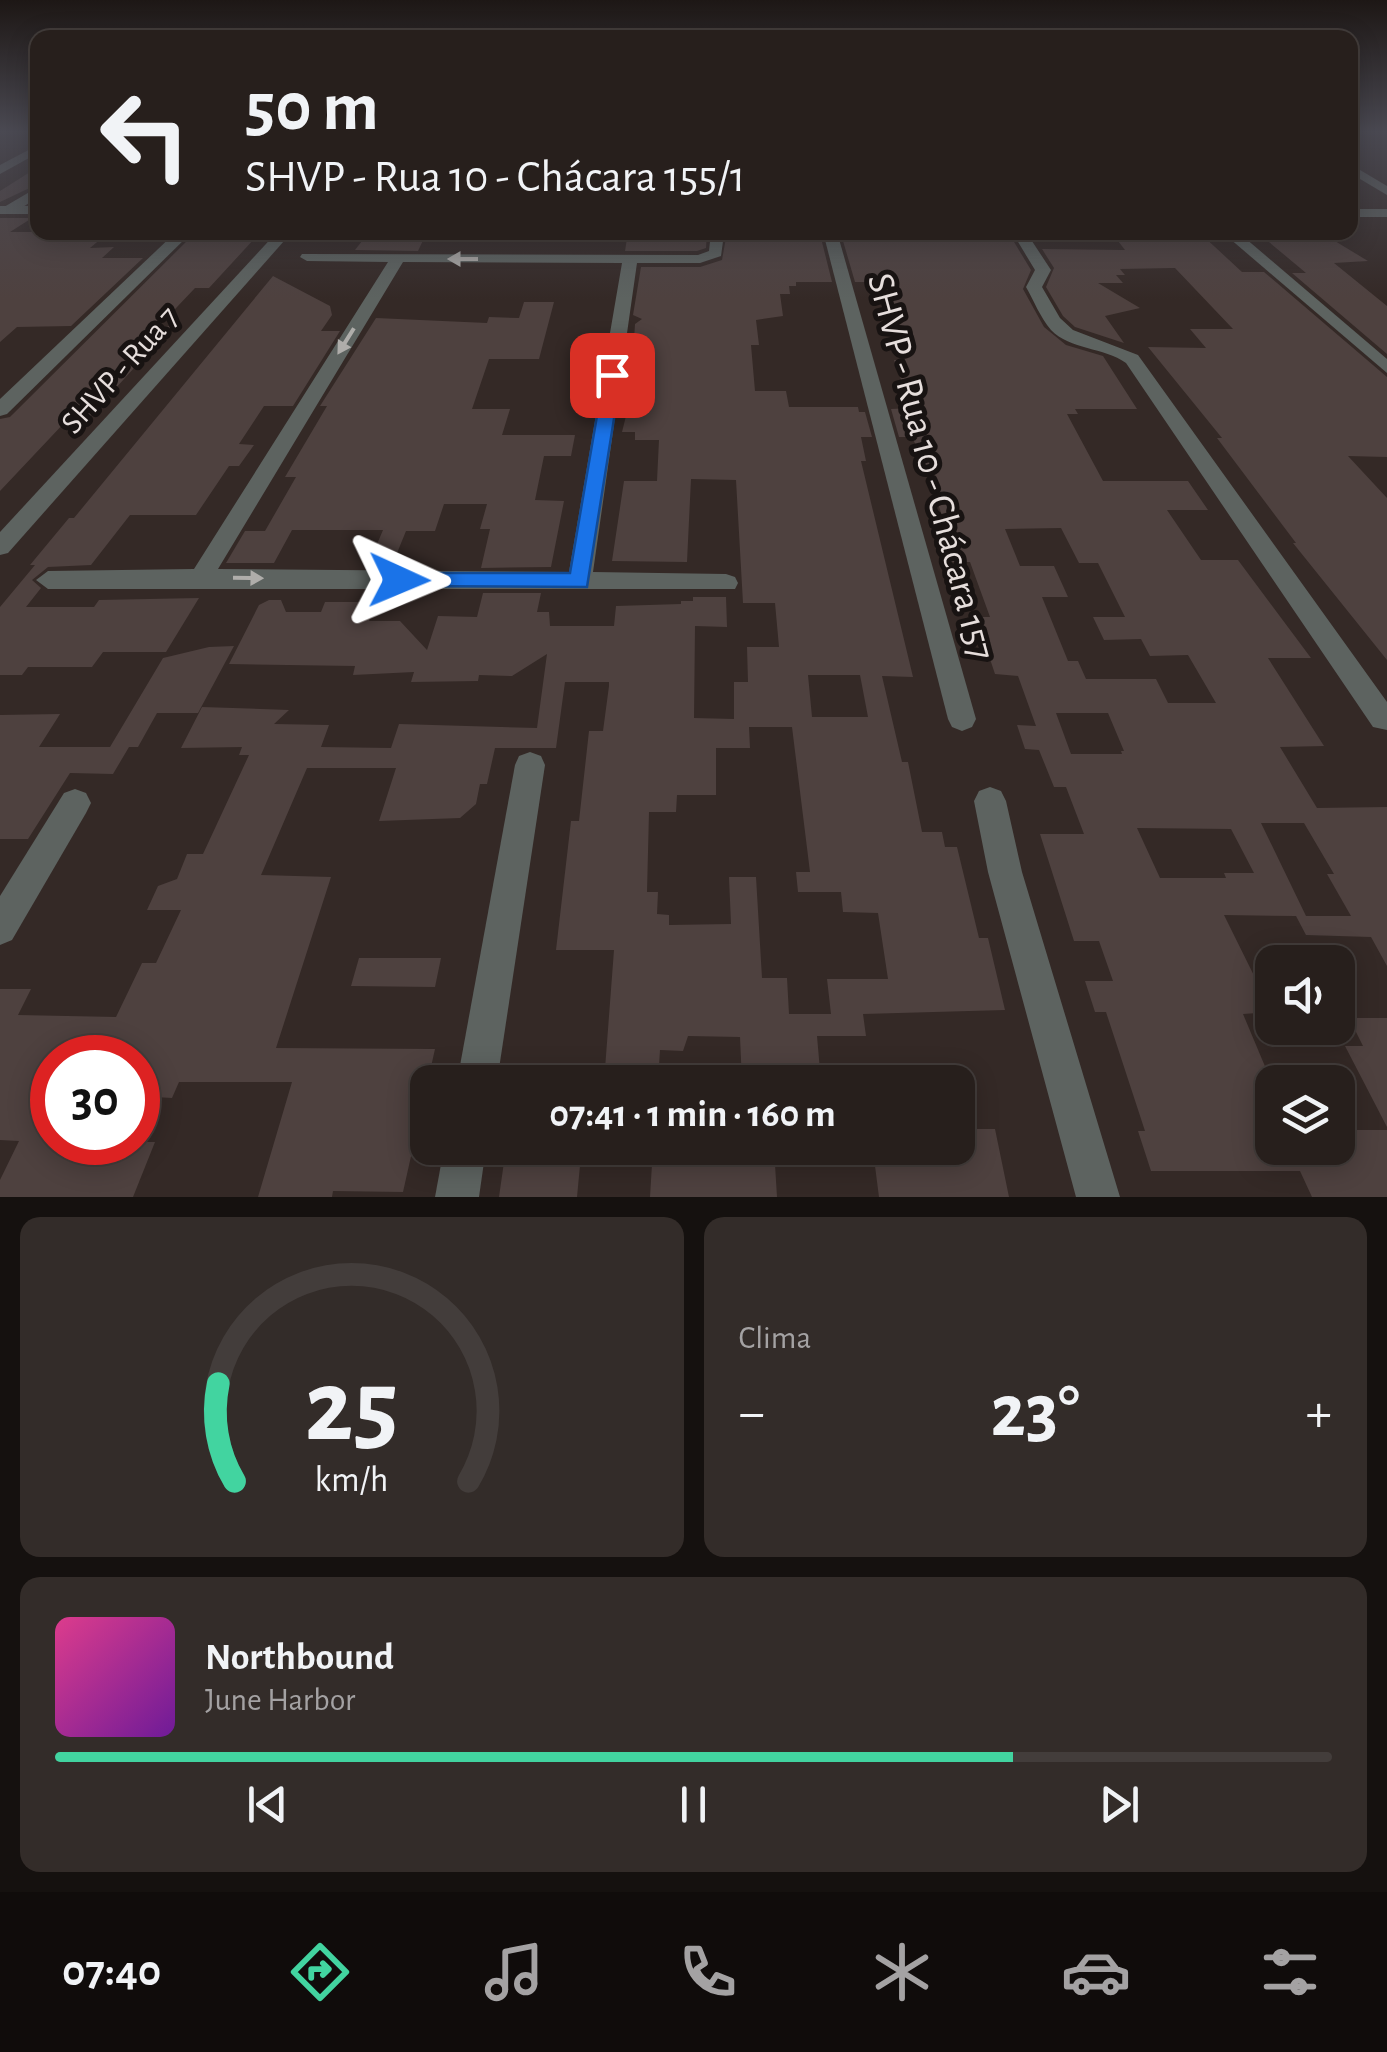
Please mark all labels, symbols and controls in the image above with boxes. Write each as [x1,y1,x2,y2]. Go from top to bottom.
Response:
icon: left [80,70,210,200]
text: 50 m [245,73,379,143]
text: SHVP - Rua 10 - Chácara 155/1 [245,155,745,200]
one-way arrow [446,250,478,266]
street label: SHVP - Rua 10 - Chácara 157 [860,270,1000,664]
street label: SHVP - Rua 7 [55,300,185,440]
one-way arrow [338,327,355,355]
pin [570,333,655,418]
icon: arrive [585,348,640,403]
position arrow [347,528,451,632]
one-way arrow [232,571,264,587]
map controls [1255,945,1355,1165]
button: sound [1255,945,1355,1045]
speed limit sign: 30 [30,1035,160,1165]
button: layers [1255,1065,1355,1165]
text: 07:41 · 1 min · 160 m [549,1096,836,1134]
text: Clima [739,1322,811,1354]
text: 25 [305,1356,399,1460]
text: 23° [990,1375,1080,1450]
text: − [739,1386,765,1441]
text: + [1306,1386,1332,1441]
text: km/h [315,1462,389,1498]
text: Northbound [205,1639,394,1677]
text: June Harbor [205,1684,355,1716]
icon: previous [240,1777,295,1832]
icon: pause [666,1777,721,1832]
icon: next [1092,1777,1147,1832]
icon: directions [285,1937,355,2007]
icon: music [479,1937,549,2007]
icon: phone [673,1937,743,2007]
icon: climate [867,1937,937,2007]
icon: car [1061,1937,1131,2007]
icon: filters [1255,1937,1325,2007]
text: 07:40 [62,1949,161,1994]

